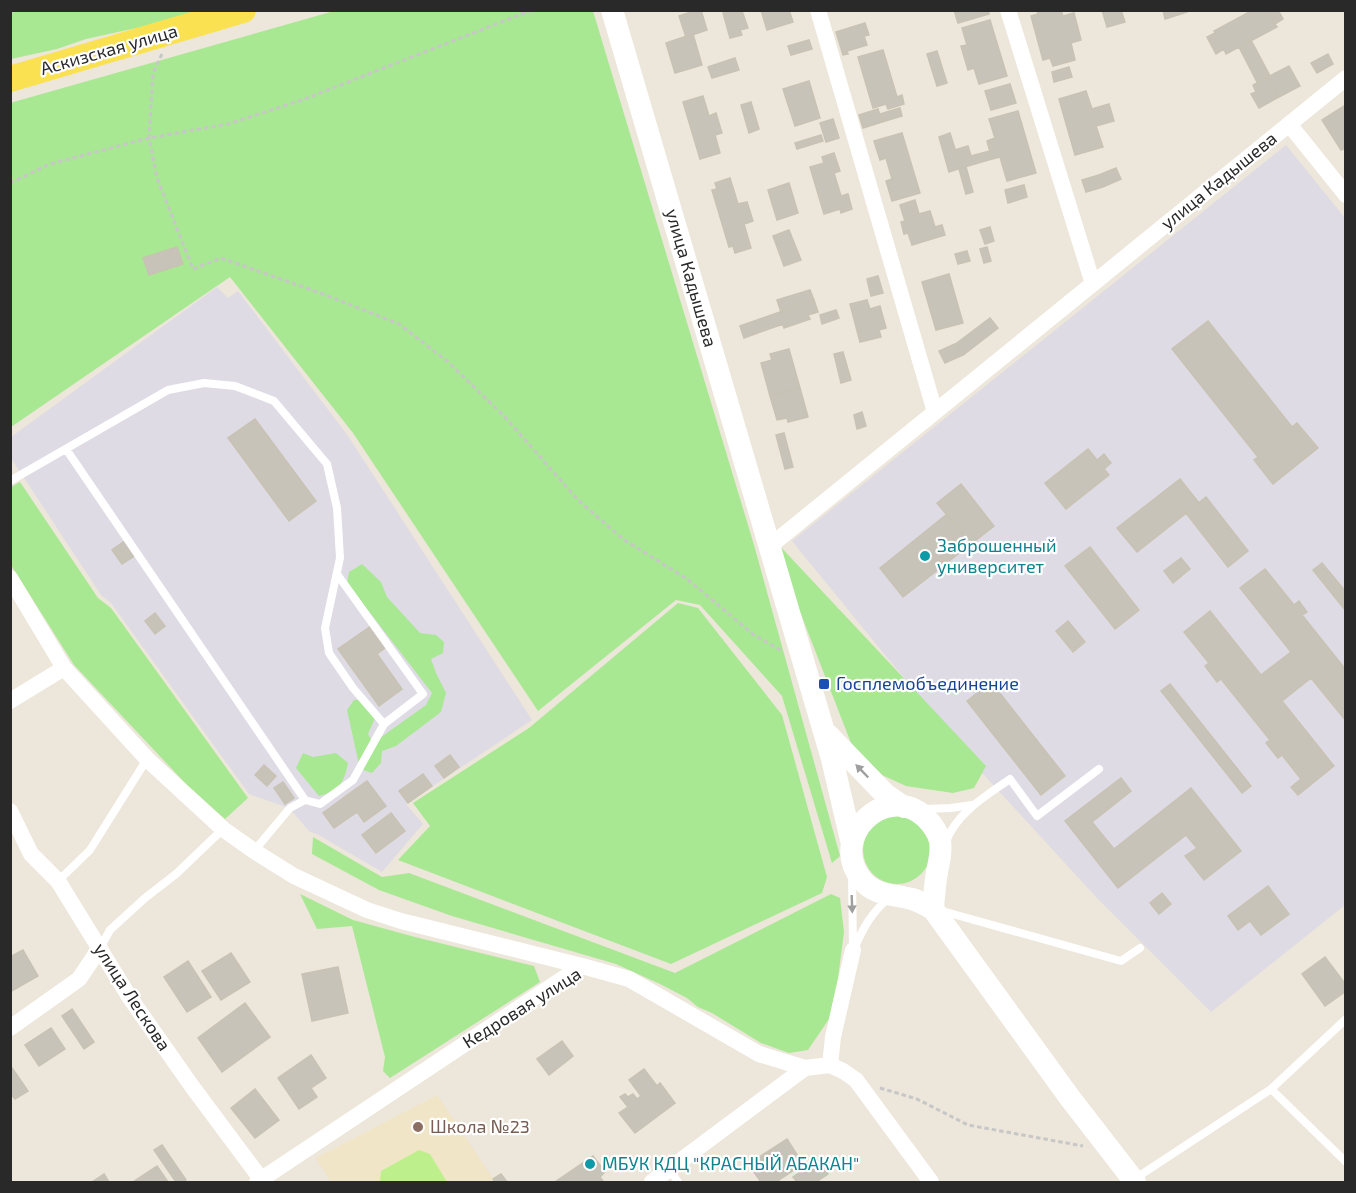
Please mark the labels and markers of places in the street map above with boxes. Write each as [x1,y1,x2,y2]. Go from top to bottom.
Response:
place label: Заброшенный университет [937,534,1057,577]
marker: Заброшенный университет [918,549,932,563]
place label: Госплемобъединение [836,672,1019,694]
marker: Госплемобъединение [817,677,831,691]
place label: Школа №23 [430,1115,530,1137]
marker: Школа №23 [411,1120,425,1134]
place label: МБУК КДЦ "КРАСНЫЙ АБАКАН" [602,1152,859,1174]
marker: МБУК КДЦ "КРАСНЫЙ АБАКАН" [583,1157,597,1171]

